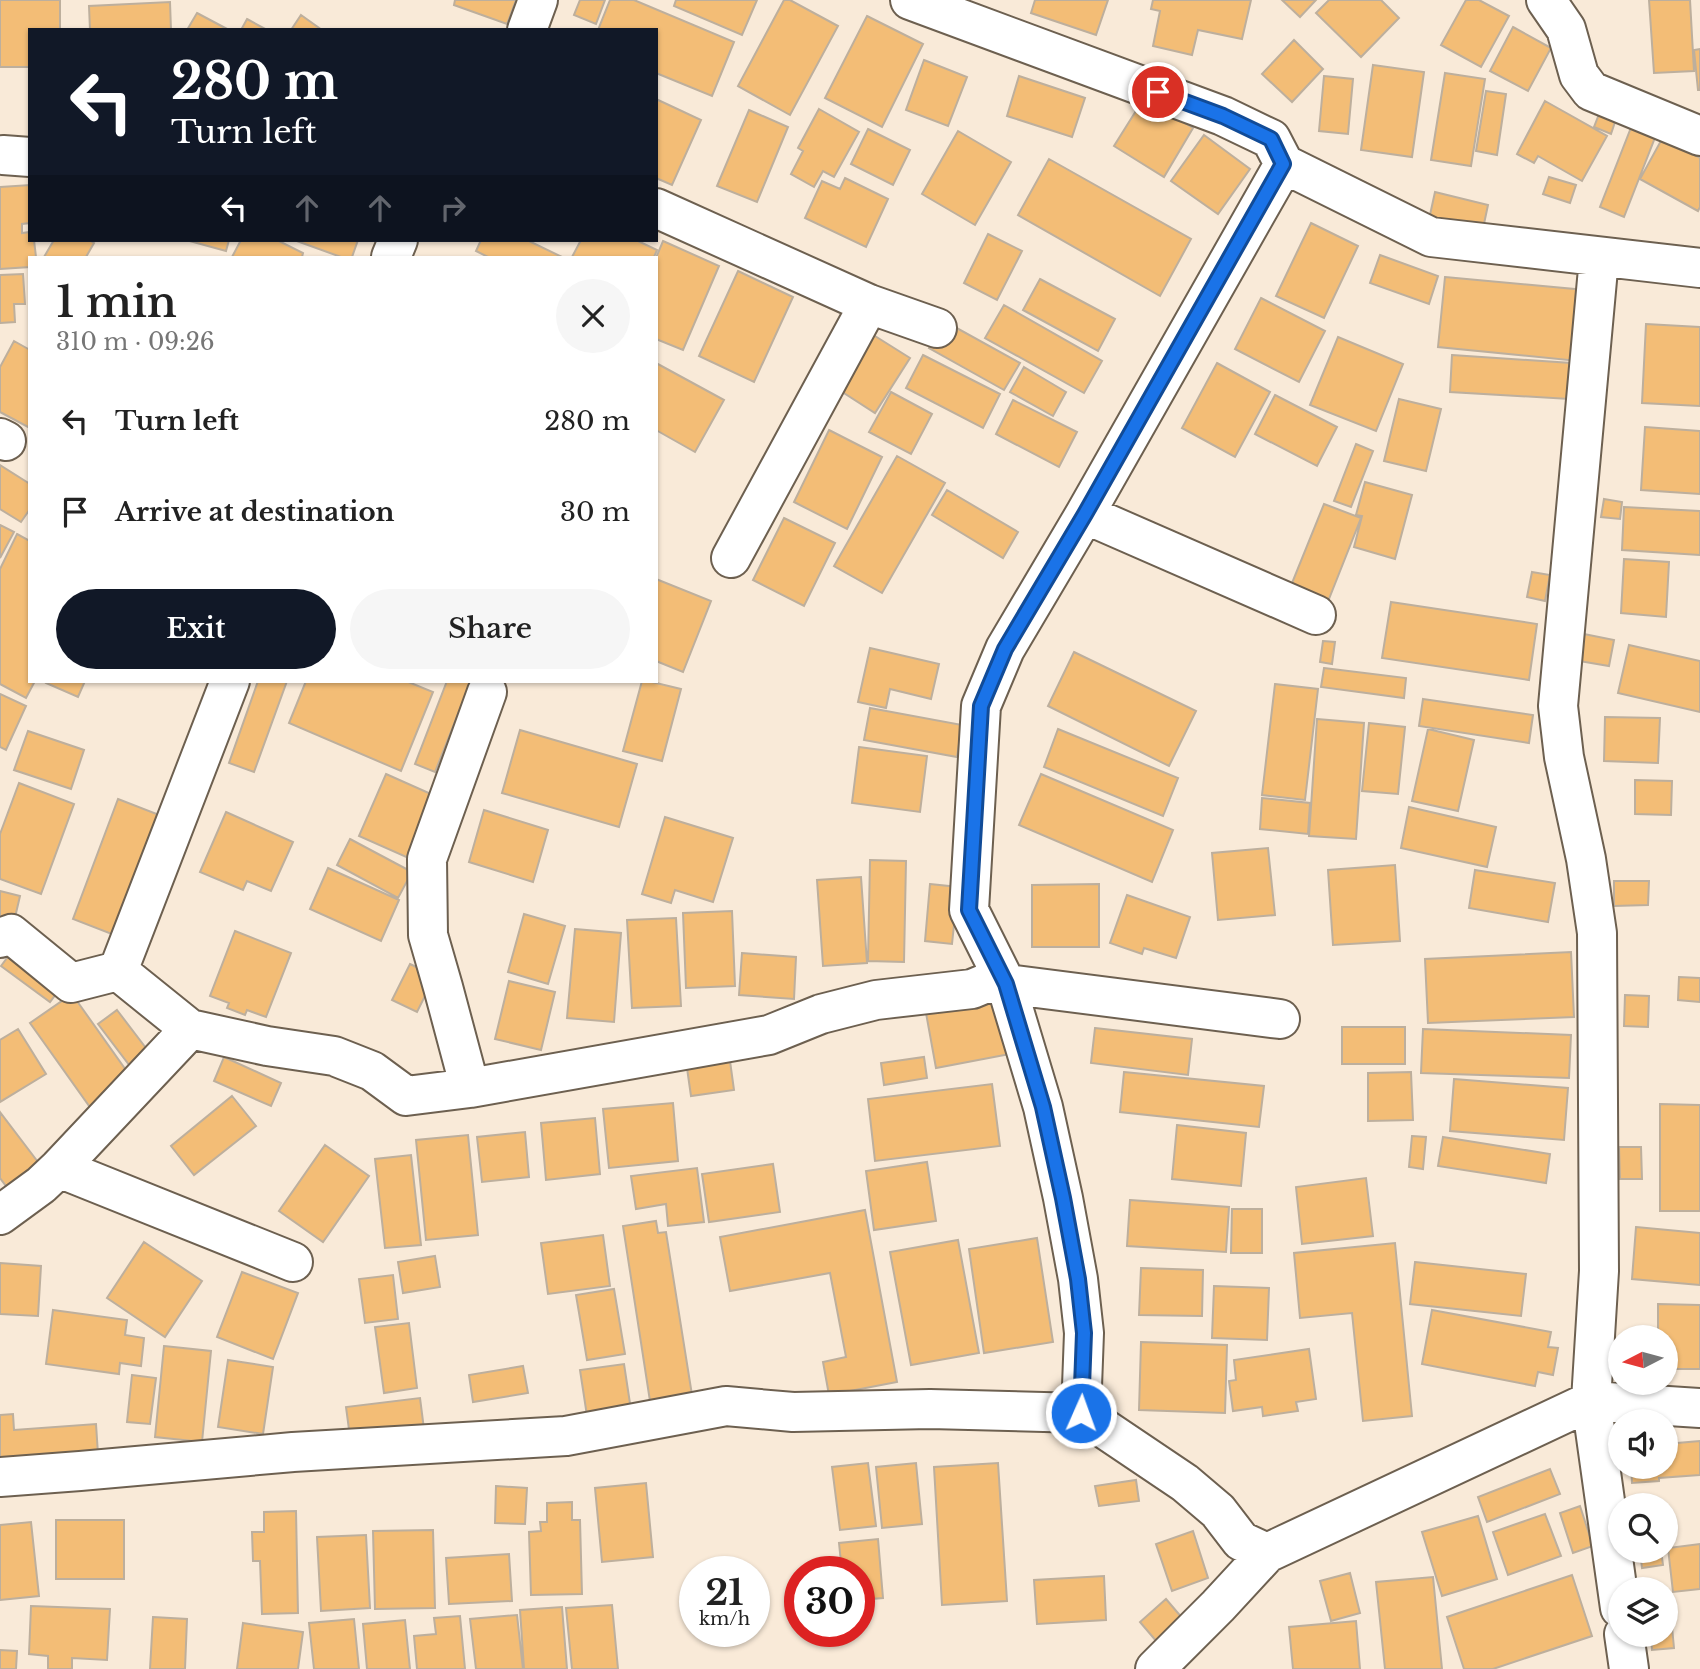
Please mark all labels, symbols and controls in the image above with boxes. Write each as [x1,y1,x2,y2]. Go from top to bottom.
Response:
text: 280 m [171,51,338,112]
icon: left [56,56,147,147]
pin [1128,62,1188,122]
icon: arrive [1139,73,1177,111]
text: Turn left [171,112,317,152]
icon: left [215,189,253,227]
icon: ahead [288,189,326,227]
icon: ahead [361,189,399,227]
icon: right [434,189,472,227]
text: 1 min [56,276,177,328]
button: close [556,279,630,353]
text: 310 m · 09:26 [56,328,215,356]
icon: left [56,402,94,440]
text: Turn left [115,405,239,437]
text: 280 m [544,405,630,437]
icon: arrive [56,493,94,531]
text: Arrive at destination [115,496,395,528]
text: 30 m [560,496,630,528]
button: Exit [56,589,336,669]
button: Share [350,589,630,669]
north arrow [1608,1325,1678,1395]
map controls [1608,1325,1678,1647]
position arrow [1044,1376,1118,1450]
button: sound [1608,1409,1678,1479]
button: search [1608,1493,1678,1563]
speed limit sign: 30 [784,1556,875,1647]
text: 21 [705,1571,744,1614]
button: layers [1608,1577,1678,1647]
text: km/h [699,1608,750,1630]

